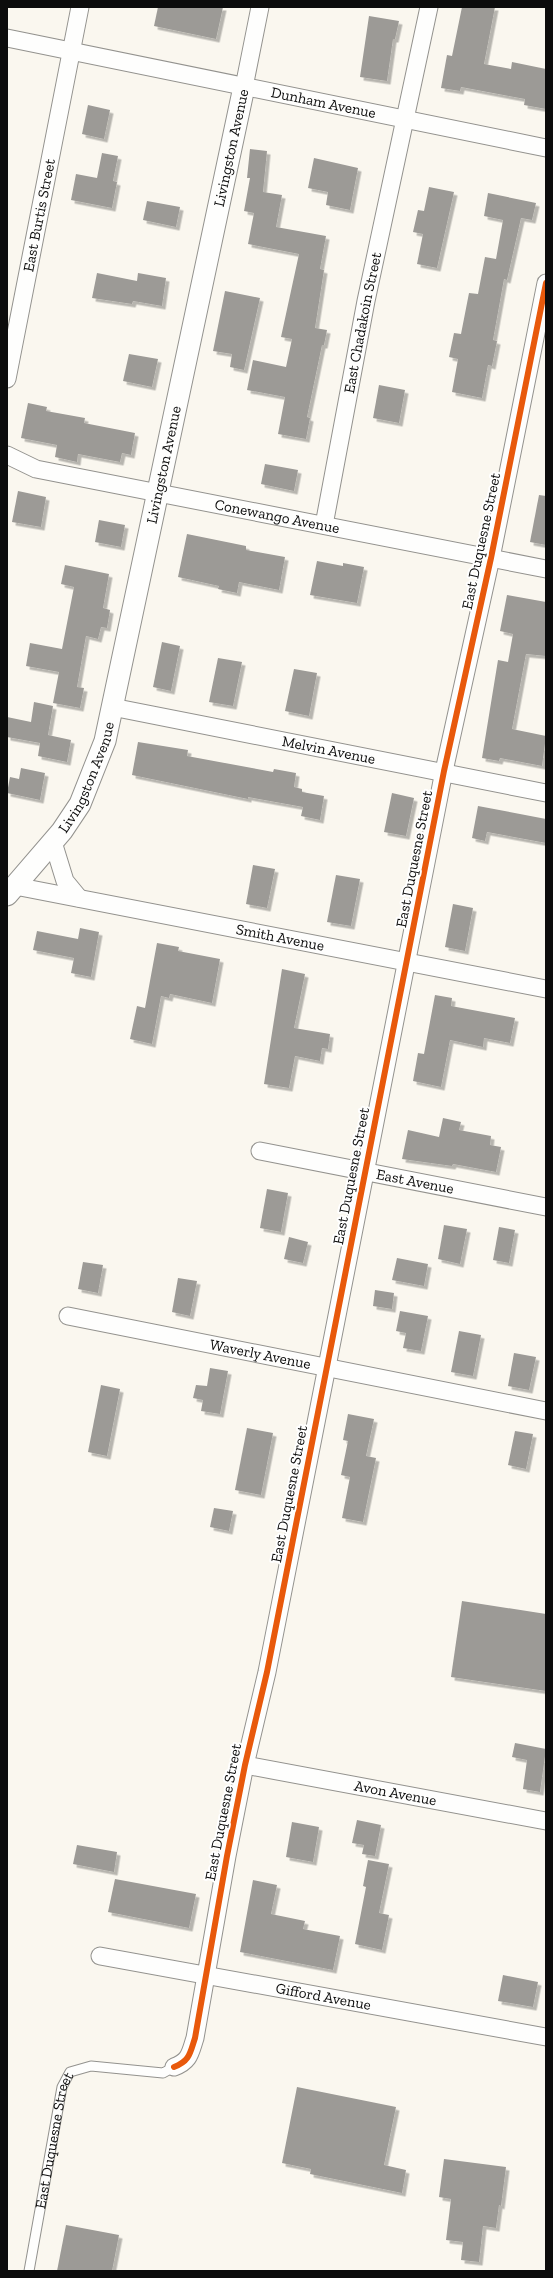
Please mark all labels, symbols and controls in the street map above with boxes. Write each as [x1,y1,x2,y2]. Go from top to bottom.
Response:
street label: Dunham Avenue [269,83,378,122]
street label: Livingston Avenue [210,87,252,208]
street label: East Burtis Street [19,157,59,273]
street label: East Chadakoin Street [340,250,385,395]
street label: Livingston Avenue [142,404,185,525]
street label: East Duquesne Street [458,471,504,611]
street label: Conewango Avenue [213,495,341,537]
street label: Livingston Avenue [54,720,118,836]
street label: Melvin Avenue [281,732,377,768]
street label: East Duquesne Street [392,789,436,929]
street label: Smith Avenue [234,920,326,955]
street label: East Duquesne Street [329,1106,373,1246]
street label: East Avenue [375,1165,455,1198]
street label: Waverly Avenue [208,1335,312,1373]
street label: East Duquesne Street [267,1424,311,1564]
street label: East Duquesne Street [201,1742,245,1882]
street label: Avon Avenue [353,1777,438,1809]
street label: Gifford Avenue [274,1979,372,2014]
street label: East Duquesne Street [31,2068,78,2210]

